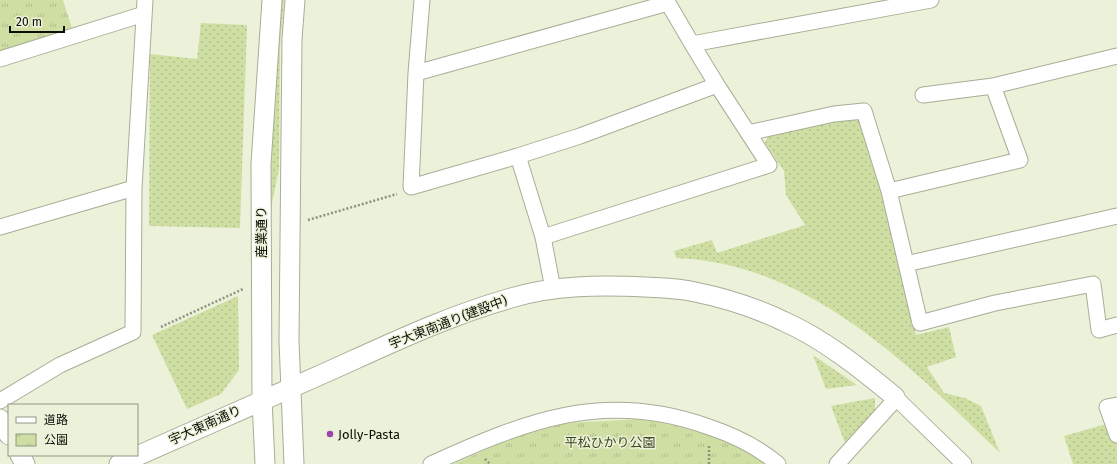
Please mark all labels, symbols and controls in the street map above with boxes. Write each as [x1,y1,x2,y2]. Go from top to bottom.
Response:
scale bar [10,8,64,34]
text: 20 m [16,15,42,29]
street label: 産業通り [254,206,269,258]
street label: 宇大東南通り(建設中) [387,293,509,351]
street label: 宇大東南通り [166,402,244,448]
legend [8,404,138,456]
text: 道路 [44,413,68,427]
place label: Jolly-Pasta [338,427,400,442]
marker: Jolly-Pasta [325,429,335,439]
text: 公園 [44,433,68,447]
park label: 平松ひかり公園 [564,435,656,450]

